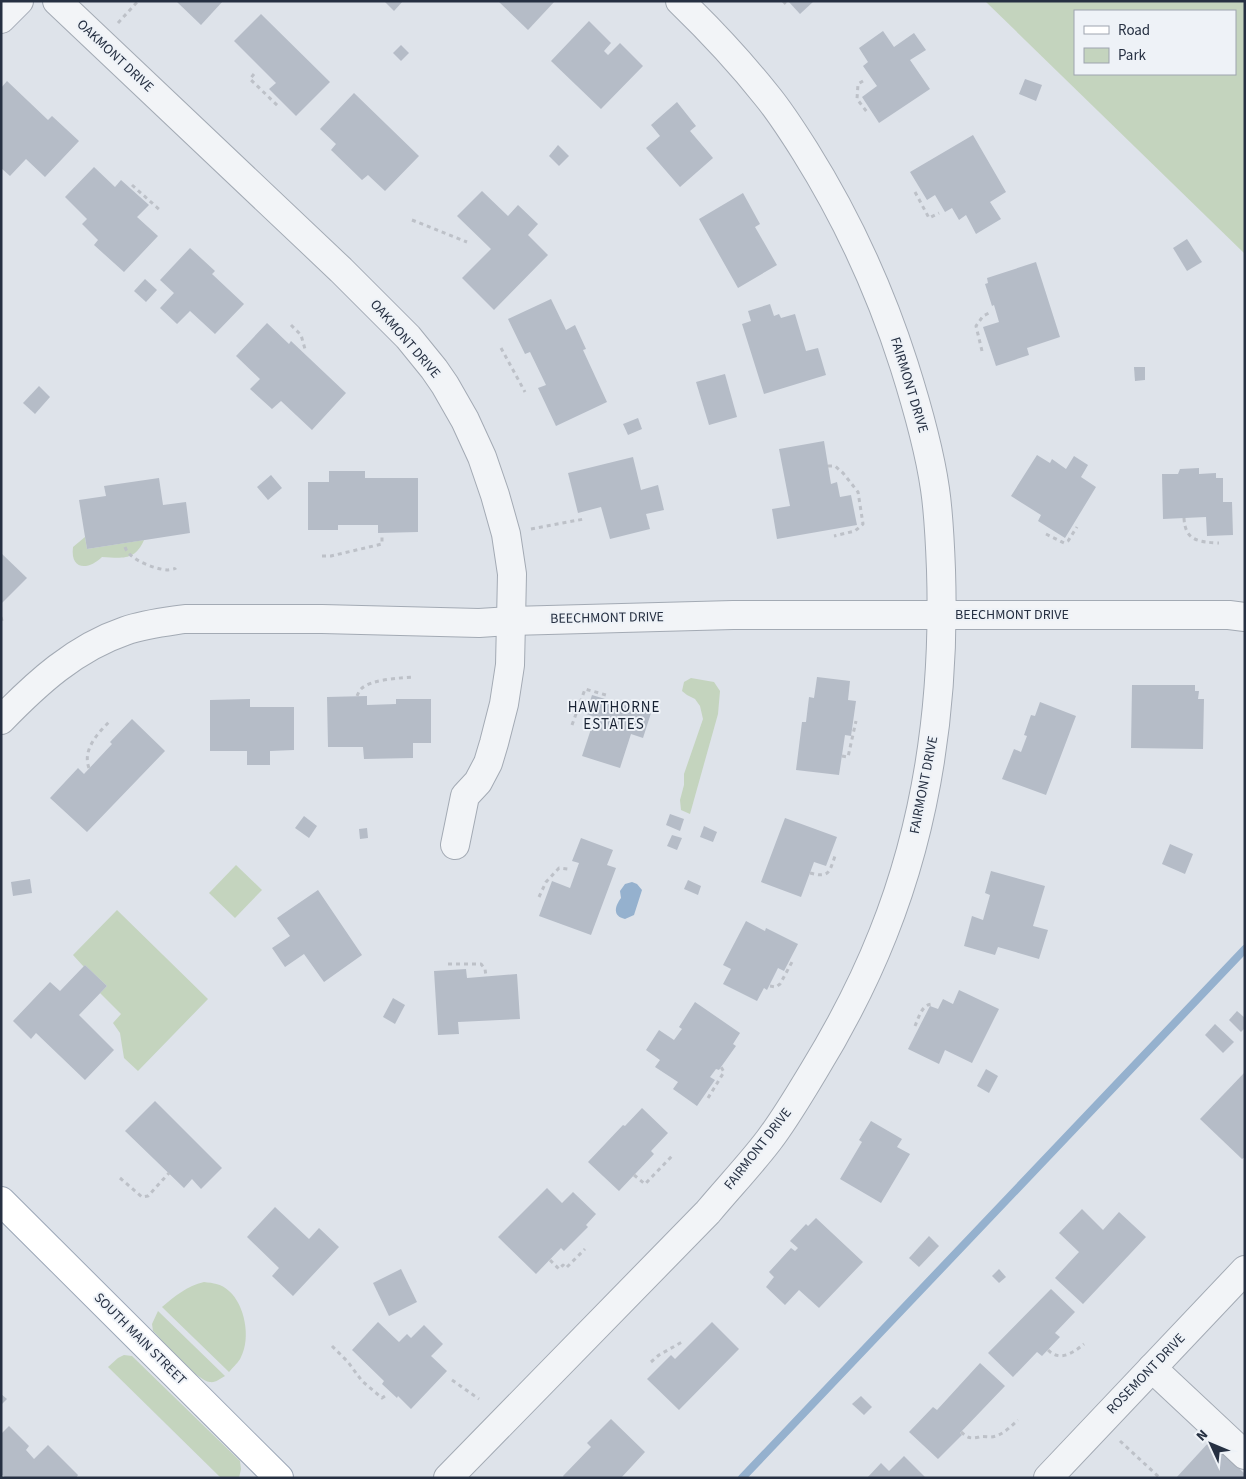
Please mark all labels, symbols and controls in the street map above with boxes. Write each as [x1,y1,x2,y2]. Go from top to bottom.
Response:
legend [1074,10,1236,75]
street label: OAKMONT DRIVE [72,15,158,97]
text: Road [1118,20,1150,41]
text: Park [1118,45,1147,66]
street label: OAKMONT DRIVE [365,295,445,383]
street label: FAIRMONT DRIVE [885,335,933,435]
street label: BEECHMONT DRIVE [955,605,1069,625]
street label: BEECHMONT DRIVE [550,607,664,629]
district label: HAWTHORNE ESTATES [568,697,660,735]
street label: FAIRMONT DRIVE [905,734,943,836]
street label: FAIRMONT DRIVE [720,1104,796,1194]
street label: SOUTH MAIN STREET [89,1288,191,1390]
street label: ROSEMONT DRIVE [1102,1329,1190,1419]
north arrow [1186,1419,1236,1469]
text: N [1192,1425,1213,1446]

